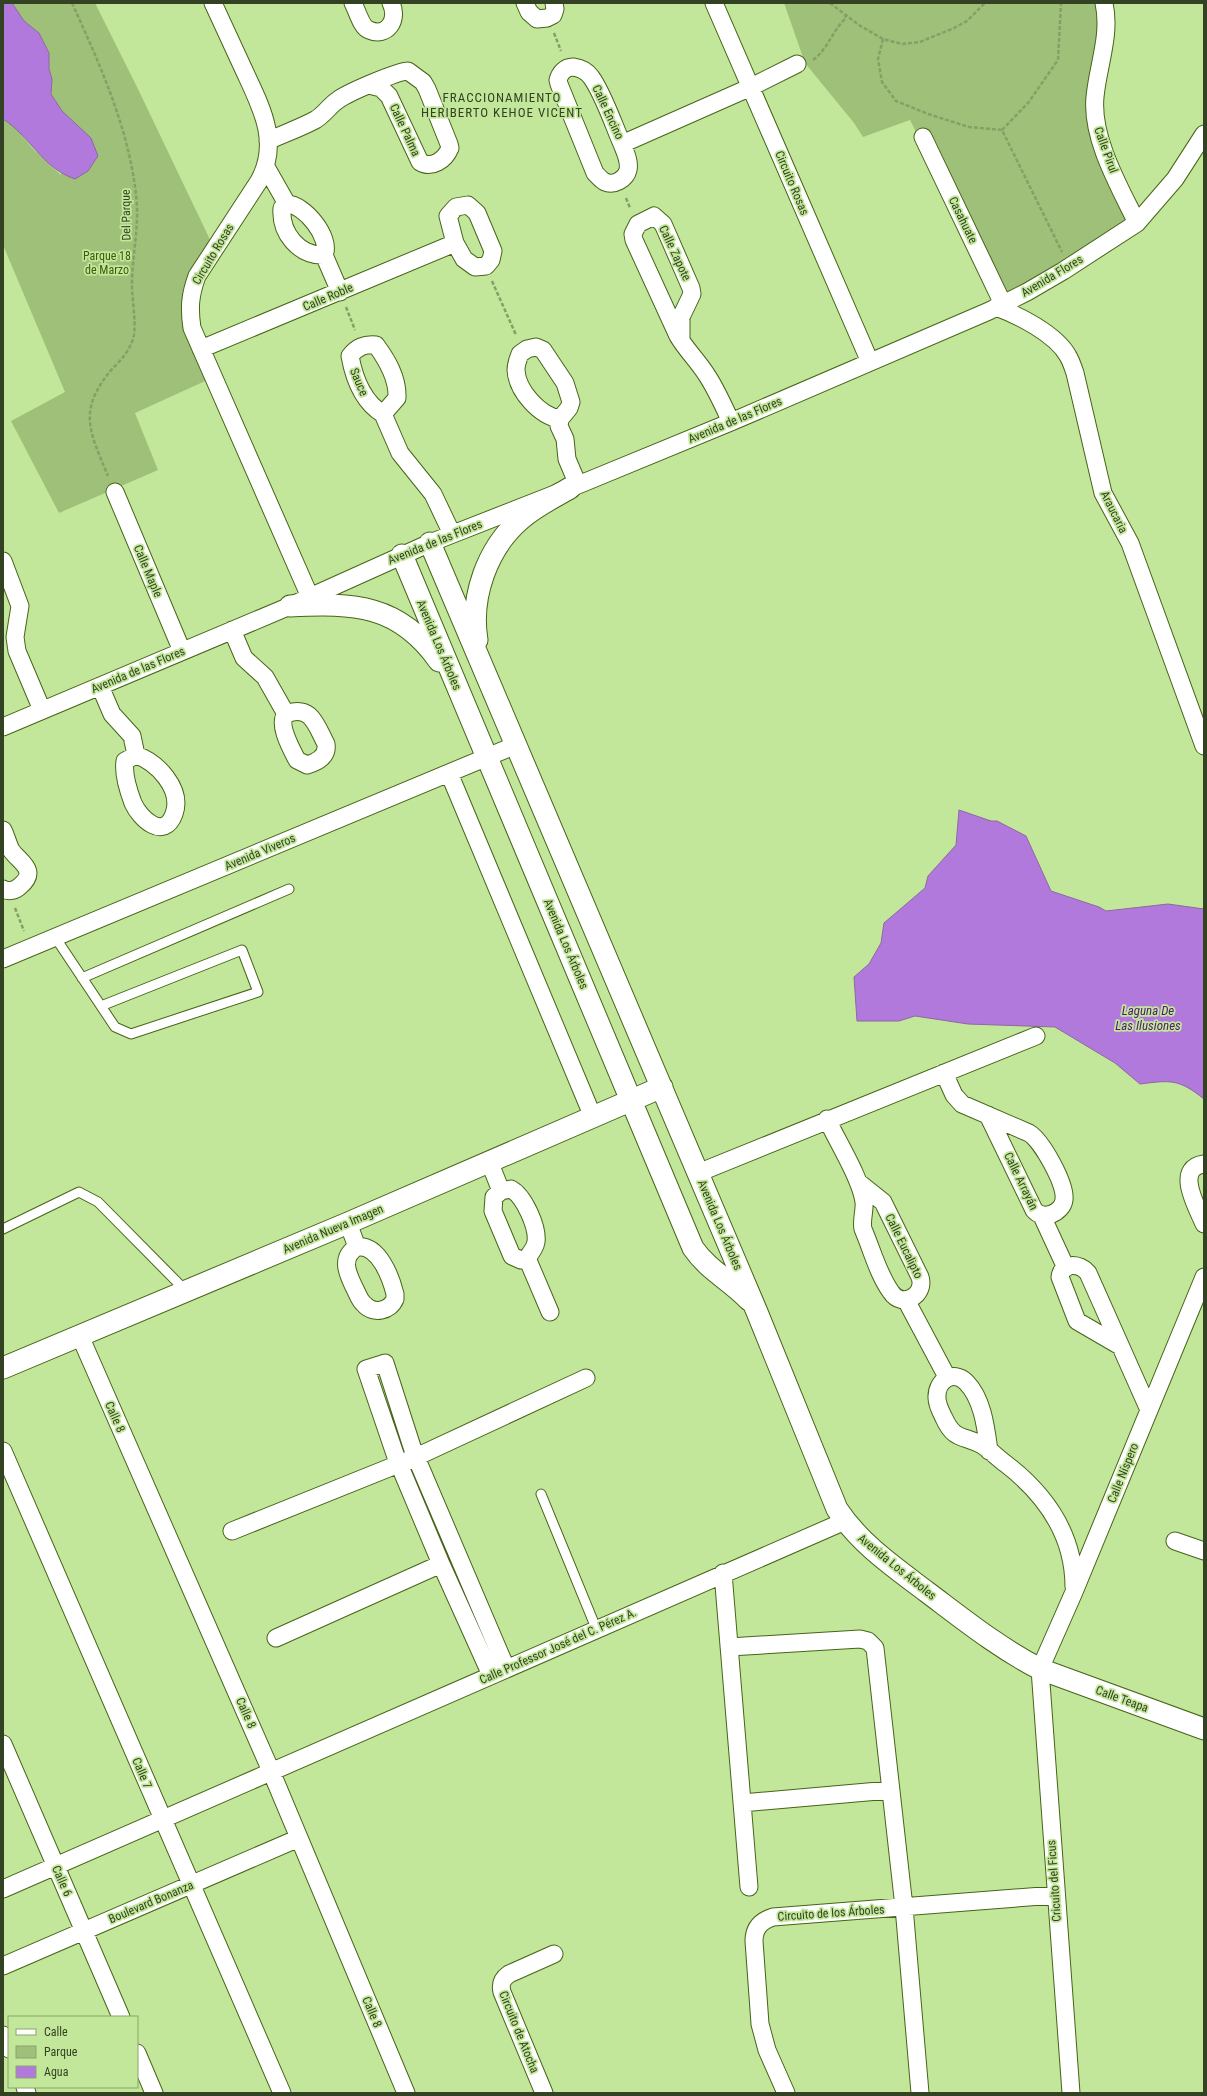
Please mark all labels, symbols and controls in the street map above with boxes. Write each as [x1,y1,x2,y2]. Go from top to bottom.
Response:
street label: Calle Encino [589,83,627,141]
district label: FRACCIONAMIENTO HERIBERTO KEHOE VICENT [421,90,583,120]
street label: Calle Palma [387,102,423,159]
street label: Calle Pirul [1091,125,1121,175]
street label: Circuito Rosas [772,149,812,217]
street label: Del Parque [119,189,133,241]
street label: Casahuate [946,194,980,246]
street label: Circuito Rosas [189,221,237,287]
street label: Calle Zapote [656,223,694,283]
park label: Parque 18 de Marzo [83,249,131,277]
street label: Avenida Flores [1019,252,1085,300]
street label: Calle Roble [301,280,356,314]
street label: Sauce [347,366,371,398]
street label: Avenida de las Flores [686,394,784,446]
street label: Araucaria [1097,489,1131,536]
street label: Avenida de las Flores [386,517,484,567]
street label: Calle Maple [131,543,165,600]
street label: Avenida Los Árboles [414,597,465,692]
street label: Avenida de las Flores [89,644,187,696]
street label: Avenida Viveros [223,831,297,873]
street label: Avenida Los Árboles [541,896,592,991]
water label: Laguna De Las Ilusiones [1115,1003,1181,1033]
street label: Calle Arrayán [1001,1150,1041,1212]
street label: Avenida Los Árboles [695,1177,746,1272]
street label: Avenida Nueva Imagen [281,1201,386,1257]
street label: Calle Eucalipto [882,1211,926,1281]
street label: Calle 8 [102,1399,128,1435]
street label: Calle Níspero [1105,1441,1141,1505]
street label: Avenida Los Árboles [855,1530,940,1603]
street label: Calle Professor José del C. Pérez A. [477,1605,639,1687]
street label: Calle Teapa [1094,1683,1150,1715]
street label: Calle 8 [233,1695,259,1731]
street label: Calle 7 [129,1755,155,1791]
street label: Cricuito del Ficus [1044,1840,1064,1922]
street label: Calle 6 [49,1863,75,1899]
street label: Boulevard Bonanza [107,1878,196,1926]
street label: Circuito de los Árboles [777,1901,885,1924]
street label: Circuito de Atocha [496,1989,542,2075]
street label: Calle 8 [359,1994,385,2030]
legend [8,2016,138,2088]
text: Calle [44,2025,68,2039]
text: Parque [44,2045,78,2059]
text: Agua [44,2065,69,2079]

